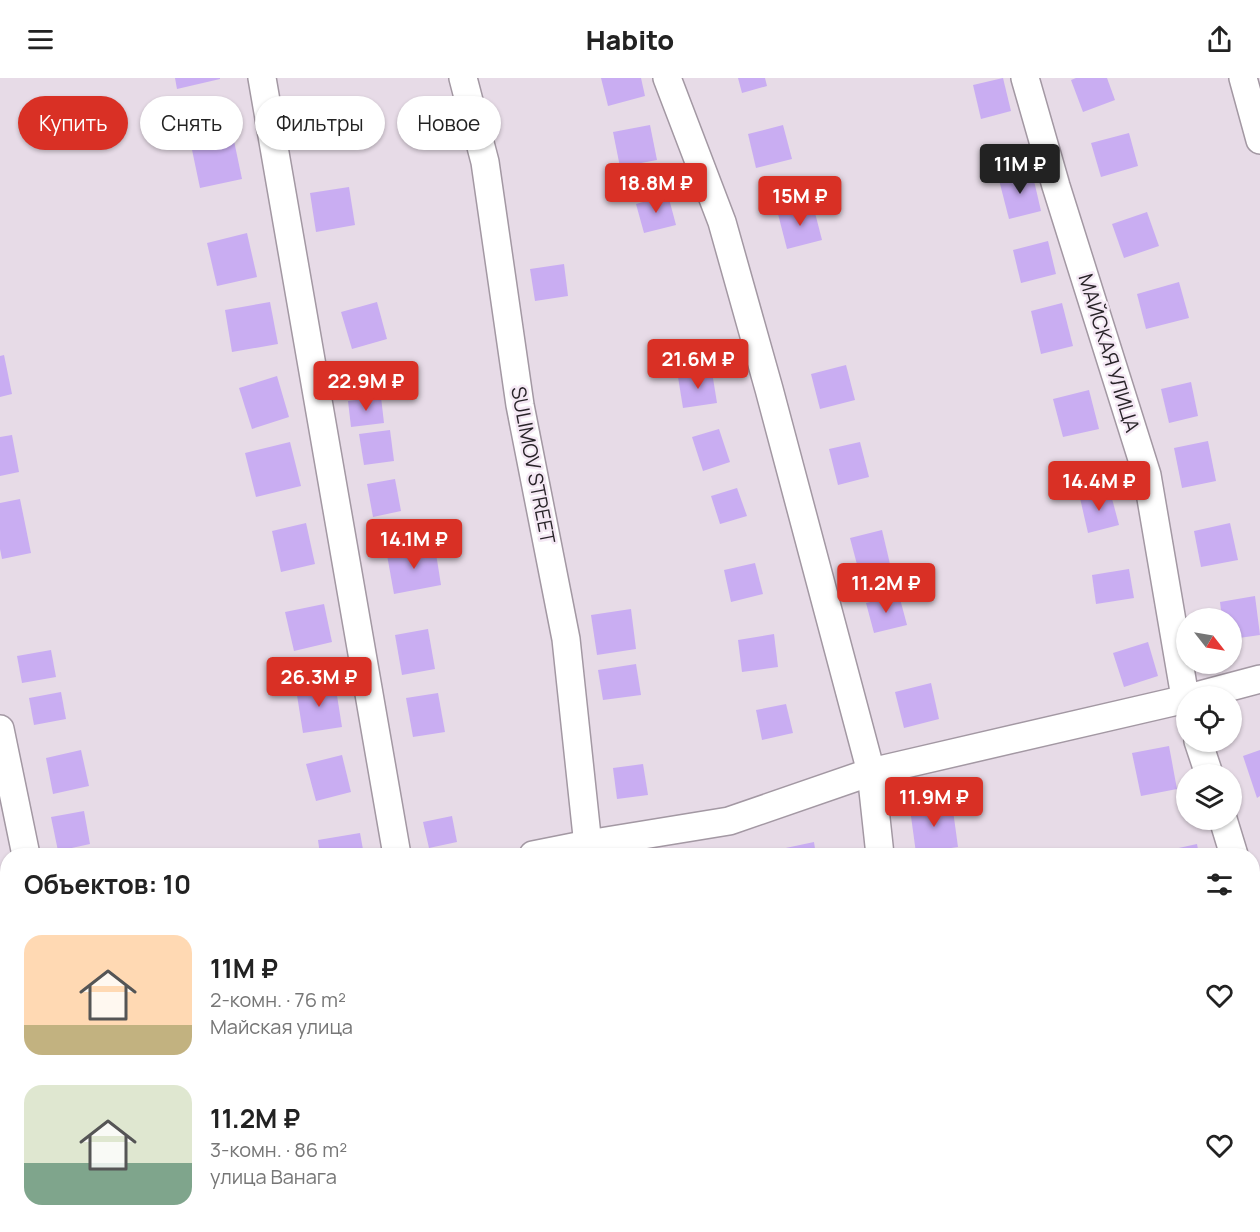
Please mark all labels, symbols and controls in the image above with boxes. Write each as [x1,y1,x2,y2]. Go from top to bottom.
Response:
text: Habito [586,21,674,58]
icon: menu [24,23,57,56]
icon: share [1203,23,1236,56]
chip: Купить [18,96,128,150]
chip: Снять [140,96,243,150]
chip: Фильтры [255,96,385,150]
chip: Новое [397,96,501,150]
pin: 11M ₽ [978,144,1062,195]
text: 11M ₽ [994,150,1046,177]
pin: 18.8M ₽ [601,163,711,214]
text: 18.8M ₽ [619,169,693,196]
pin: 15M ₽ [758,176,842,227]
text: 15M ₽ [772,182,828,209]
street label: МАЙСКАЯ УЛИЦА [1073,270,1147,436]
pin: 21.6M ₽ [643,339,753,390]
text: 21.6M ₽ [661,345,735,372]
pin: 22.9M ₽ [311,361,421,412]
text: 22.9M ₽ [327,367,405,394]
street label: SULIMOV STREET [505,384,562,546]
pin: 14.4M ₽ [1044,461,1154,512]
text: 14.4M ₽ [1062,467,1136,494]
pin: 14.1M ₽ [359,519,469,570]
text: 14.1M ₽ [380,525,448,552]
pin: 11.2M ₽ [831,563,941,614]
text: 11.2M ₽ [851,569,921,596]
north arrow [1176,608,1242,674]
map controls [1176,608,1242,830]
pin: 26.3M ₽ [264,657,374,708]
text: 26.3M ₽ [281,663,357,690]
button: locate [1176,686,1242,752]
button: layers [1176,764,1242,830]
pin: 11.9M ₽ [879,777,989,828]
text: 11.9M ₽ [899,783,969,810]
text: Объектов: 10 [24,866,191,902]
icon: filters [1203,868,1236,901]
text: 11M ₽ [210,950,278,986]
icon: home [72,959,144,1031]
icon: heart [1203,979,1236,1012]
text: 2-комн. · 76 m² [210,986,346,1013]
text: Майская улица [210,1013,353,1040]
text: 11.2M ₽ [210,1100,300,1136]
icon: home [72,1109,144,1181]
icon: heart [1203,1129,1236,1162]
text: 3-комн. · 86 m² [210,1136,347,1163]
text: улица Ванага [210,1163,337,1190]

